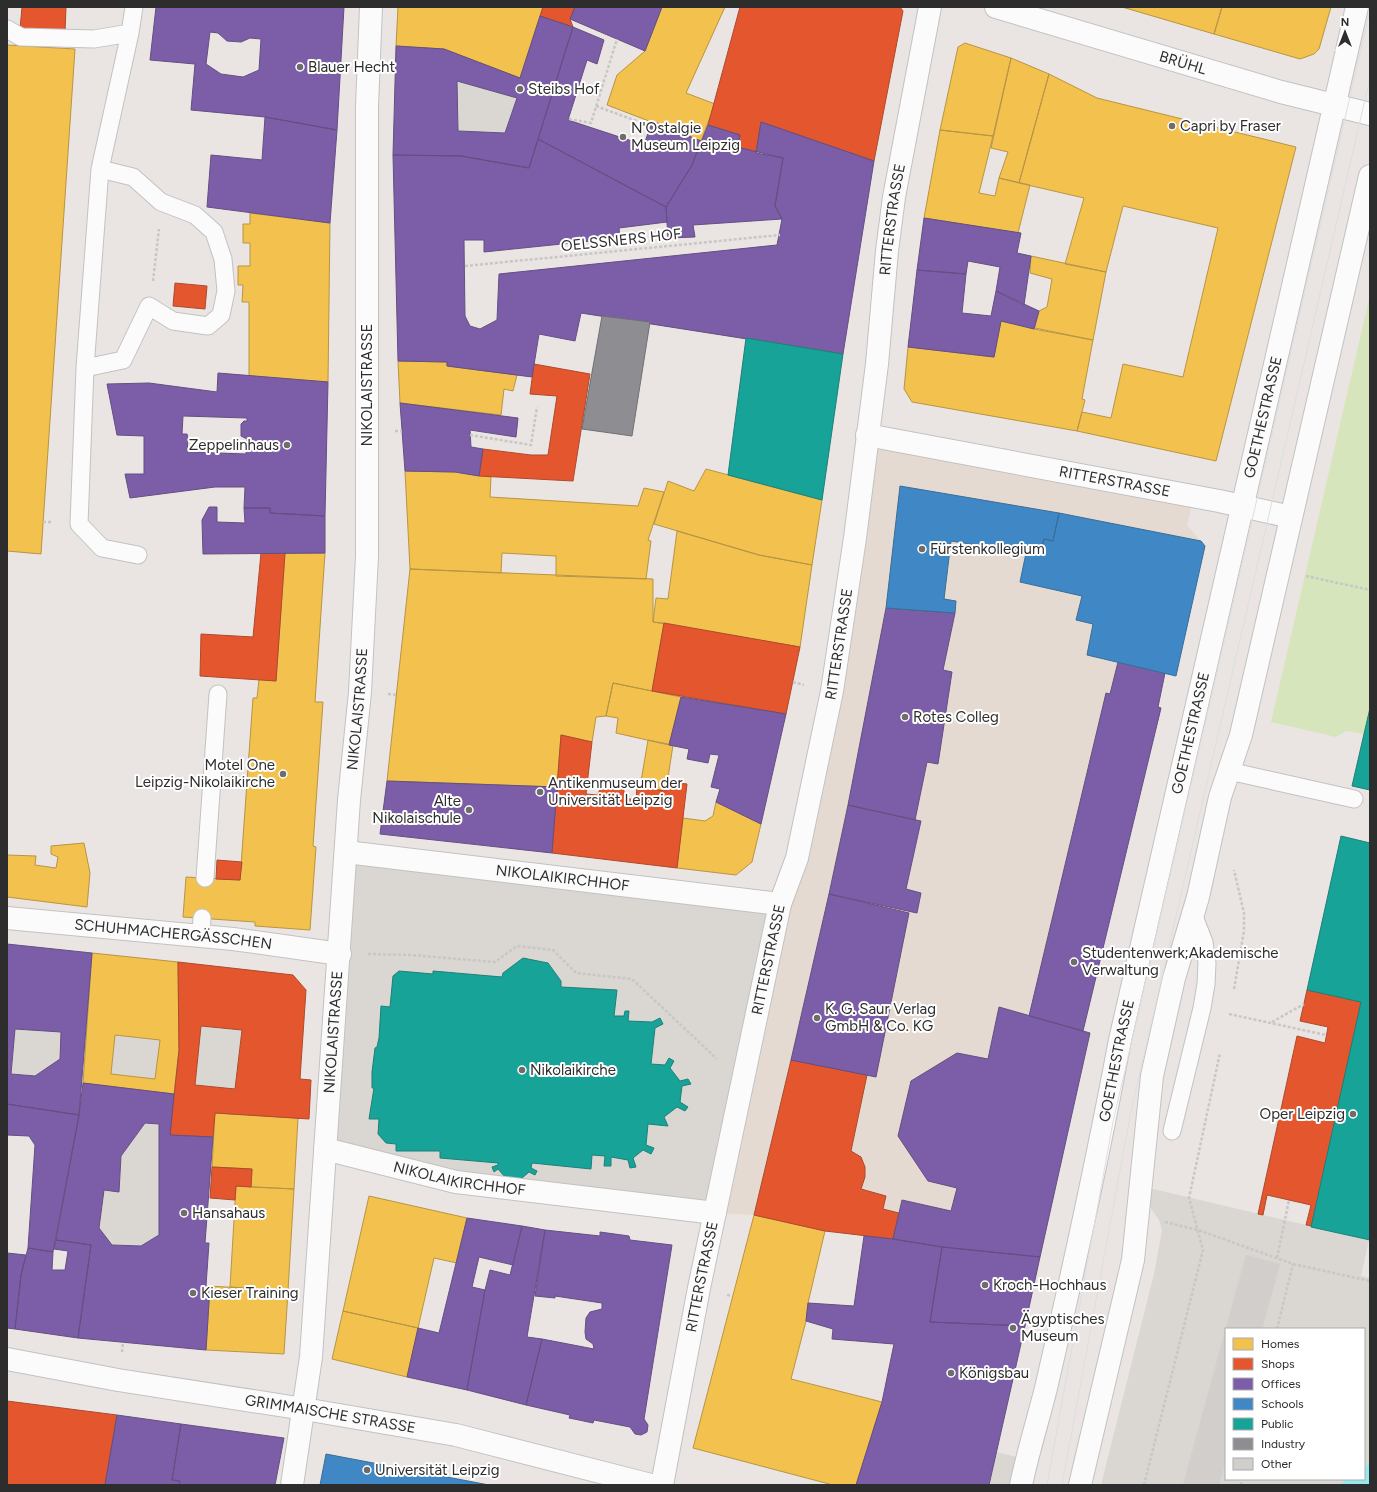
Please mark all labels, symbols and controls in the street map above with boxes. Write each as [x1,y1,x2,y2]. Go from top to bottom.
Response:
north arrow [1325,12,1365,52]
text: N [1341,16,1349,29]
street label: BRÜHL [1157,47,1209,78]
place label: Blauer Hecht [308,58,395,76]
marker: Blauer Hecht [295,62,305,72]
place label: Steibs Hof [528,80,600,98]
marker: Steibs Hof [515,84,525,94]
place label: Capri by Fraser [1180,117,1281,135]
place label: N'Ostalgie Museum Leipzig [631,119,740,154]
marker: Capri by Fraser [1167,121,1177,131]
marker: N'Ostalgie Museum Leipzig [618,132,628,142]
street label: RITTERSTRASSE [876,162,909,276]
street label: OELSSNERS HOF [560,225,682,255]
street label: NIKOLAISTRASSE [358,324,376,446]
street label: GOETHESTRASSE [1240,354,1286,480]
place label: Zeppelinhaus [189,436,279,454]
marker: Zeppelinhaus [282,440,292,450]
street label: RITTERSTRASSE [1058,462,1172,501]
place label: Fürstenkollegium [930,540,1045,558]
marker: Fürstenkollegium [917,544,927,554]
street label: RITTERSTRASSE [821,587,856,702]
street label: NIKOLAISTRASSE [343,647,371,771]
street label: GOETHESTRASSE [1168,670,1213,796]
place label: Rotes Colleg [913,708,999,726]
marker: Rotes Colleg [900,712,910,722]
place label: Motel One Leipzig-Nikolaikirche [135,756,275,791]
marker: Motel One Leipzig-Nikolaikirche [278,769,288,779]
place label: Antikenmuseum der Universität Leipzig [548,774,683,809]
marker: Antikenmuseum der Universität Leipzig [535,787,545,797]
place label: Alte Nikolaischule [372,792,461,827]
marker: Alte Nikolaischule [464,805,474,815]
street label: NIKOLAIKIRCHHOF [495,861,630,895]
street label: RITTERSTRASSE [748,903,789,1017]
street label: SCHUHMACHERGÄSSCHEN [74,915,273,953]
place label: Studentenwerk;Akademische Verwaltung [1082,944,1279,979]
marker: Studentenwerk;Akademische Verwaltung [1069,957,1079,967]
street label: NIKOLAISTRASSE [320,970,346,1094]
street label: GOETHESTRASSE [1095,998,1138,1124]
place label: K. G. Saur Verlag GmbH & Co. KG [825,1000,936,1035]
marker: K. G. Saur Verlag GmbH & Co. KG [812,1013,822,1023]
place label: Nikolaikirche [530,1061,616,1079]
marker: Nikolaikirche [517,1065,527,1075]
place label: Oper Leipzig [1260,1105,1345,1123]
marker: Oper Leipzig [1348,1109,1358,1119]
street label: NIKOLAIKIRCHHOF [391,1158,527,1199]
place label: Hansahaus [192,1204,265,1222]
marker: Hansahaus [179,1208,189,1218]
street label: RITTERSTRASSE [682,1220,722,1334]
place label: Kroch-Hochhaus [993,1276,1106,1294]
marker: Kroch-Hochhaus [980,1280,990,1290]
place label: Kieser Training [201,1284,299,1302]
marker: Kieser Training [188,1288,198,1298]
place label: Ägyptisches Museum [1021,1310,1105,1345]
marker: Ägyptisches Museum [1008,1323,1018,1333]
legend [1225,1328,1365,1480]
text: Homes [1261,1337,1300,1351]
text: Shops [1261,1357,1295,1371]
place label: Königsbau [959,1364,1029,1382]
marker: Königsbau [946,1368,956,1378]
text: Offices [1261,1377,1301,1391]
street label: GRIMMAISCHE STRASSE [244,1391,417,1437]
text: Schools [1261,1397,1304,1411]
text: Public [1261,1417,1294,1431]
text: Industry [1261,1437,1306,1451]
text: Other [1261,1457,1292,1471]
place label: Universität Leipzig [375,1461,499,1479]
marker: Universität Leipzig [362,1465,372,1475]

